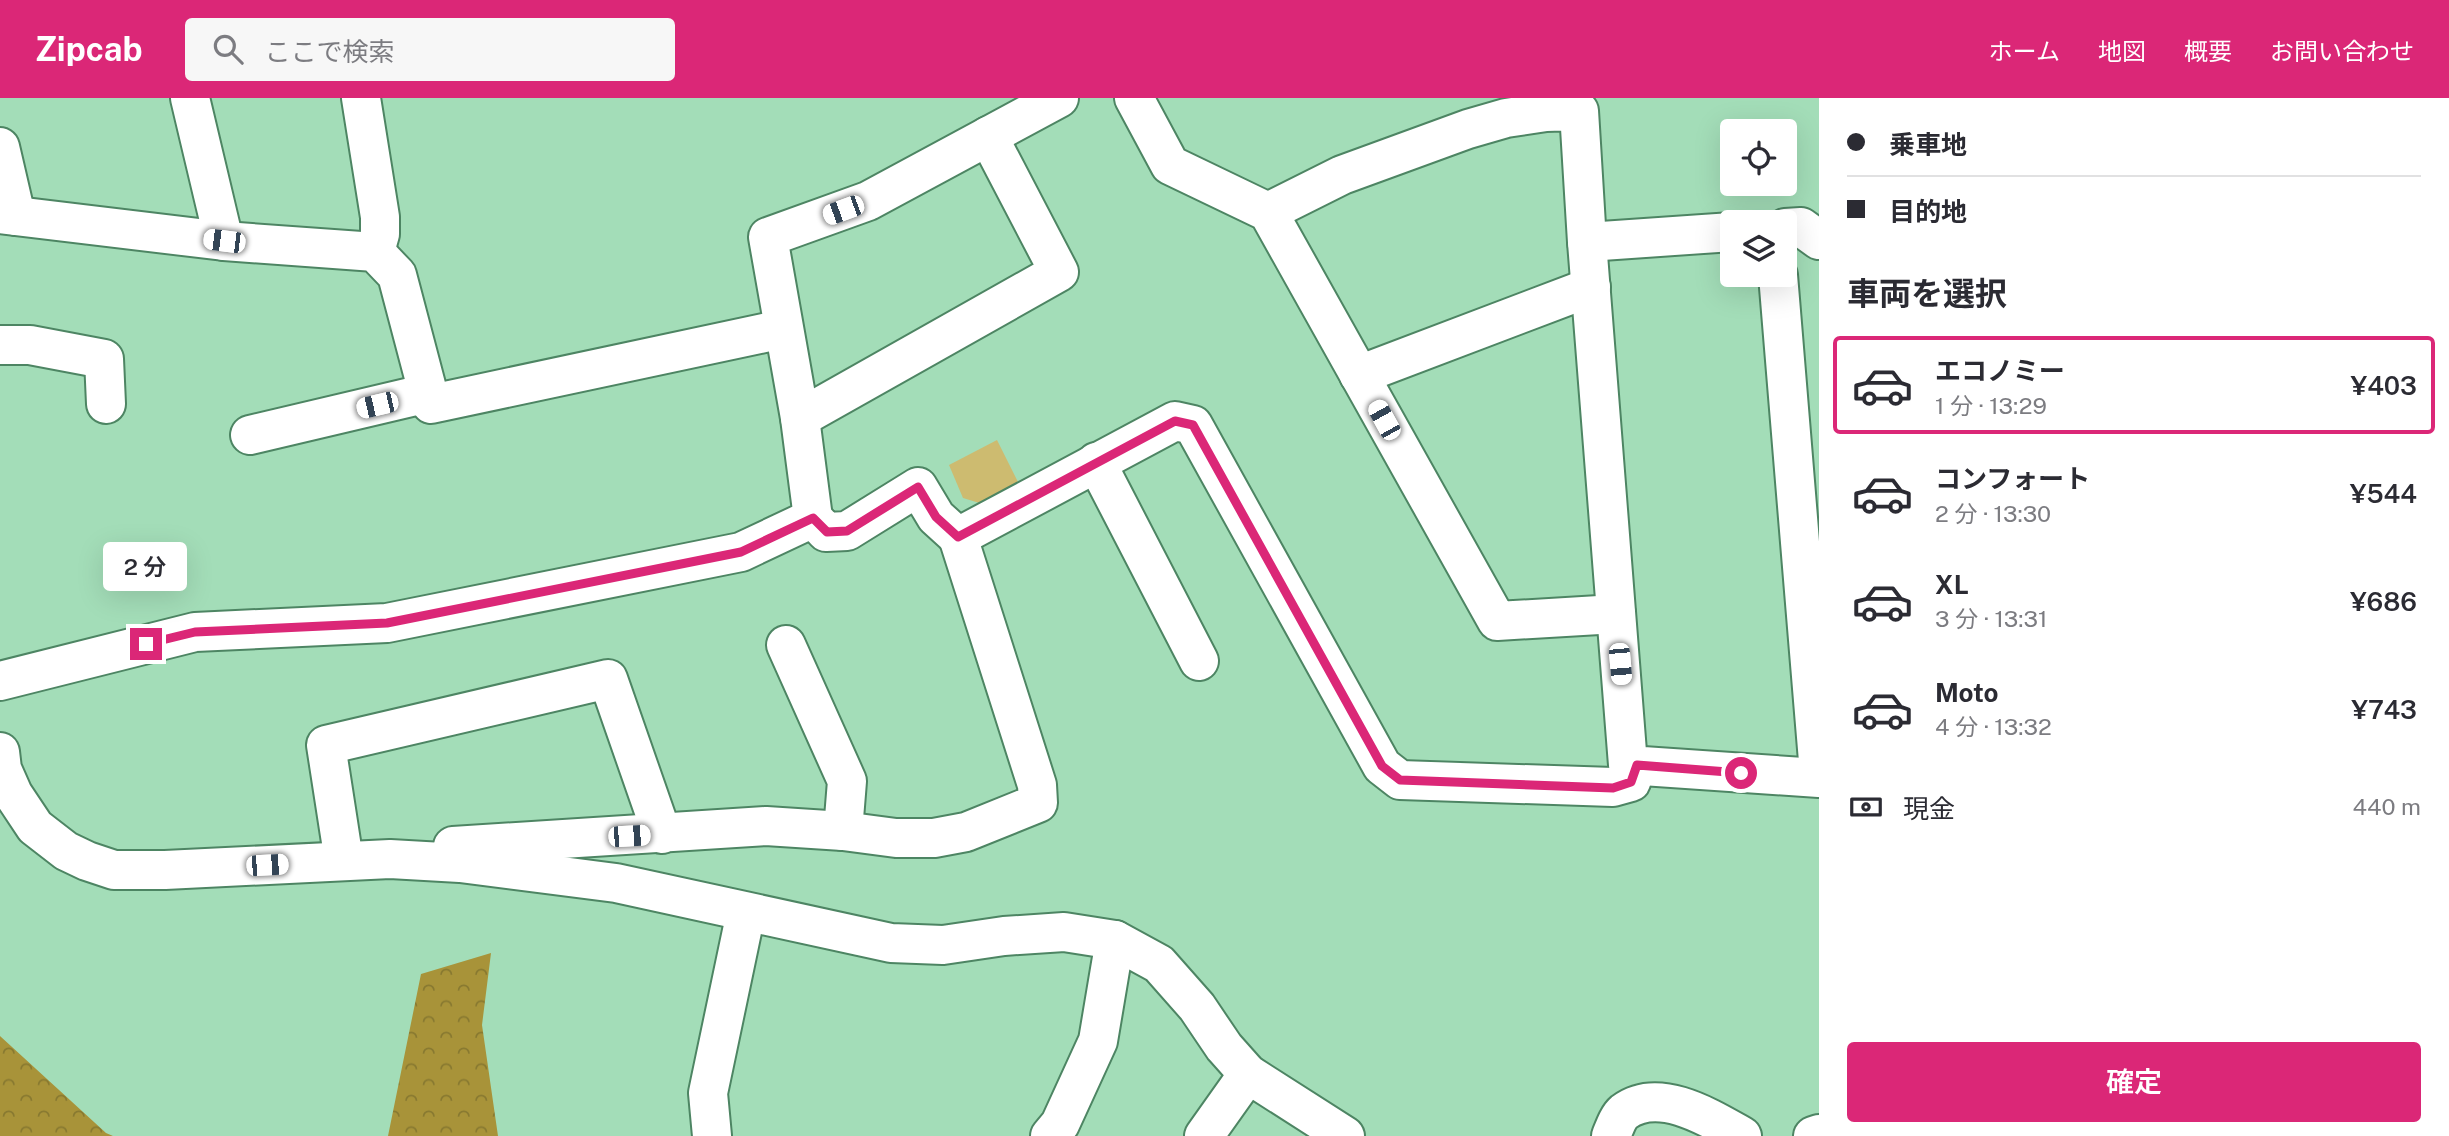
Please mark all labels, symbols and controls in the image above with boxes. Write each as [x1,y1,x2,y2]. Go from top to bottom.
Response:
search box [185,18,675,81]
text: Zipcab [35,30,143,68]
icon: search [209,30,247,68]
text: ここで検索 [265,36,395,67]
text: ホーム [1989,37,2060,65]
text: 地図 [2098,37,2146,65]
text: 概要 [2184,37,2232,65]
text: お問い合わせ [2270,37,2414,65]
map controls [1720,119,1797,287]
button: locate [1720,119,1797,196]
text: 乗車地 [1889,129,1967,160]
car [820,193,867,227]
text: 目的地 [1889,196,1967,227]
button: layers [1720,210,1797,287]
car [202,228,247,254]
text: 車両を選択 [1847,275,2007,312]
icon: car [1851,354,1914,417]
text: エコノミー [1935,355,2065,386]
text: ¥403 [2351,370,2417,401]
car [355,390,400,420]
text: 1 分 · 13:29 [1935,392,2047,419]
car [1365,397,1404,443]
icon: car [1851,462,1914,525]
text: コンフォート [1935,463,2090,494]
text: ¥544 [2350,478,2417,509]
text: 2 分 · 13:30 [1935,500,2051,527]
callout: 2 分 [104,542,188,592]
text: 2 分 [124,553,166,580]
text: XL [1935,569,1969,600]
icon: car [1851,570,1914,633]
text: ¥686 [2350,586,2417,617]
text: 3 分 · 13:31 [1935,605,2047,632]
route end [130,628,162,660]
car [1608,642,1633,686]
text: Moto [1935,677,1998,708]
icon: car [1851,678,1914,741]
text: ¥743 [2351,694,2417,725]
text: 4 分 · 13:32 [1935,713,2052,740]
route start [1725,757,1757,789]
icon: cash [1847,788,1885,826]
text: 現金 [1903,793,1955,824]
text: 440 m [2353,793,2421,820]
car [608,824,651,848]
car [246,853,289,877]
button: 確定 [1847,1042,2421,1122]

